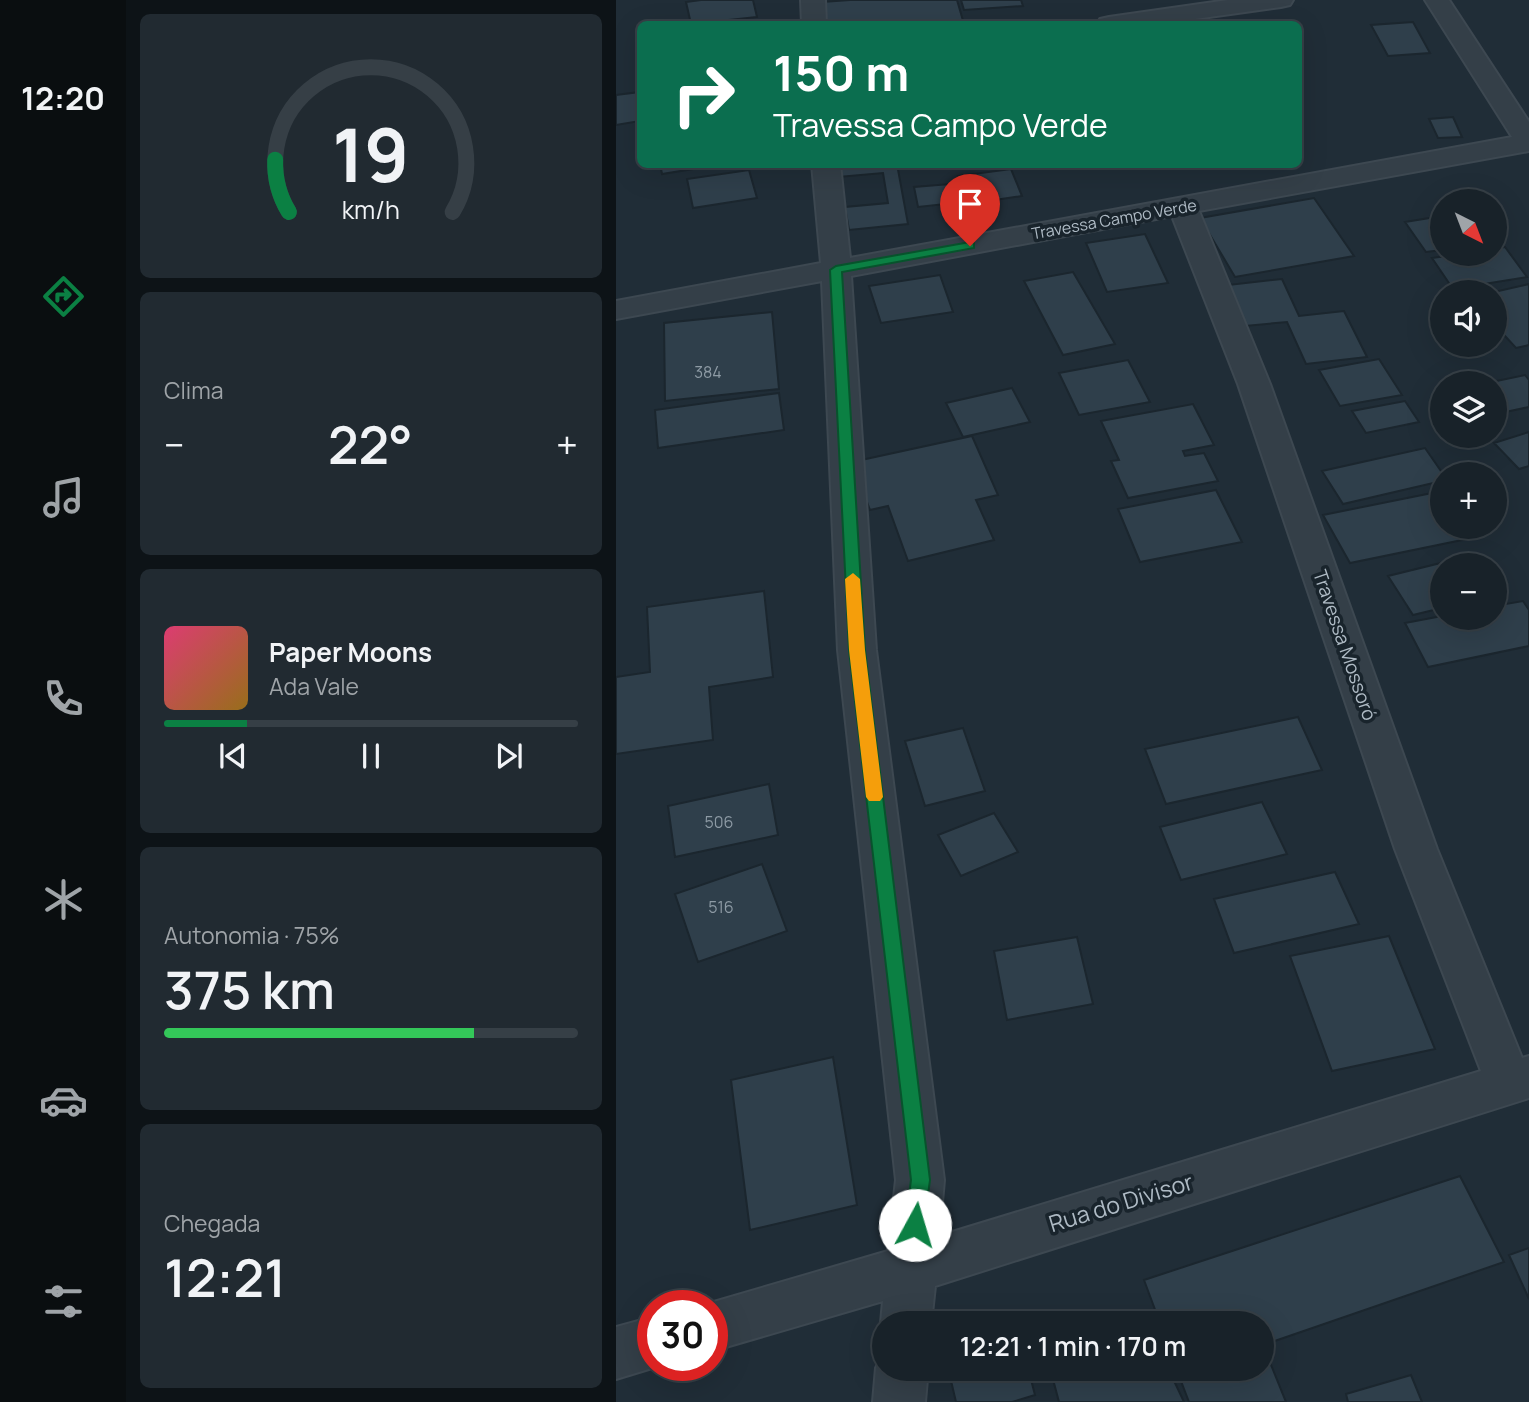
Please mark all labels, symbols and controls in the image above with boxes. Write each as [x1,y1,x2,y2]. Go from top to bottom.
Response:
text: 150 m [773,39,909,106]
icon: right [658,49,749,140]
text: 12:20 [21,76,105,120]
text: Travessa Campo Verde [773,103,1108,147]
text: 19 [332,104,410,204]
pin [940,174,1000,246]
icon: arrive [951,185,989,223]
north arrow [1430,189,1507,266]
map controls [1430,189,1507,630]
text: km/h [342,192,400,227]
street label: Travessa Campo Verde [1030,194,1198,244]
icon: directions [39,272,88,321]
button: sound [1430,280,1507,357]
house number: 384 [694,361,722,383]
button: layers [1430,371,1507,448]
text: Clima [164,374,223,406]
text: 22° [328,409,413,480]
text: − [164,418,185,470]
text: + [556,418,578,470]
button: + [1430,462,1507,539]
icon: music [39,473,88,522]
button: − [1430,553,1507,630]
street label: Travessa Mossoró [1307,566,1383,724]
text: Paper Moons [269,634,432,670]
text: Ada Vale [269,670,359,702]
icon: phone [39,674,88,723]
icon: previous [214,737,252,775]
icon: pause [352,737,390,775]
icon: next [490,737,528,775]
house number: 506 [705,811,733,833]
icon: climate [39,875,88,924]
house number: 516 [708,896,734,918]
text: Autonomia · 75% [164,919,339,951]
text: 375 km [164,954,335,1025]
icon: car [39,1076,88,1125]
street label: Rua do Divisor [1045,1165,1197,1239]
position arrow [878,1188,952,1262]
text: Chegada [164,1207,260,1239]
text: 12:21 [164,1242,286,1313]
icon: filters [39,1277,88,1326]
speed limit sign: 30 [637,1290,728,1381]
text: 12:21 · 1 min · 170 m [960,1328,1186,1364]

